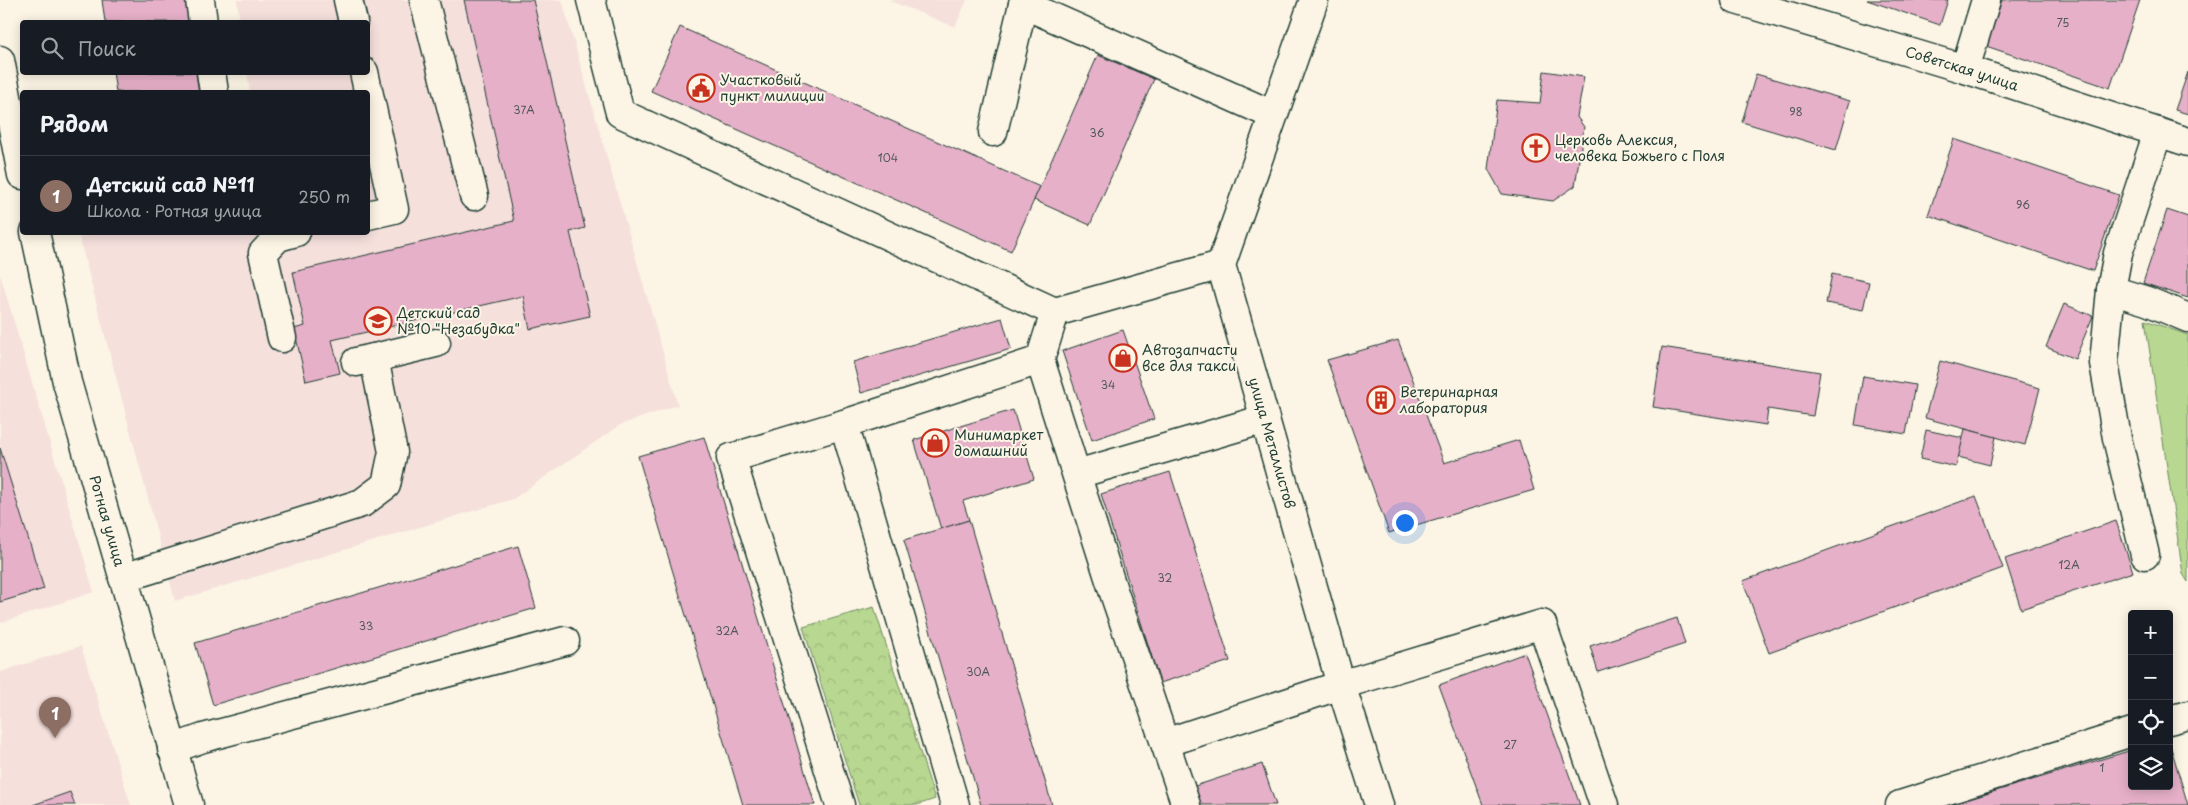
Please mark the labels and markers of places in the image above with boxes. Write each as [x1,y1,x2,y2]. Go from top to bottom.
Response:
place label: Участковый пункт милиции [720,69,825,106]
public building icon: Участковый пункт милиции [686,73,716,103]
place label: Церковь Алексия, человека Божьего с Поля [1555,129,1725,166]
church icon: Церковь Алексия, человека Божьего с Поля [1521,133,1551,163]
place label: Детский сад №10 "Незабудка" [396,302,520,339]
school or university icon: Детский сад №10 "Незабудка" [363,306,393,336]
place label: Автозапчасти все для такси [1142,339,1237,376]
shop icon: Автозапчасти все для такси [1108,343,1138,373]
place label: Ветеринарная лаборатория [1399,381,1498,418]
building icon: Ветеринарная лаборатория [1366,385,1396,415]
place label: Минимаркет домашний [954,424,1044,461]
shop icon: Минимаркет домашний [920,428,950,458]
pin: 1 [39,697,71,738]

